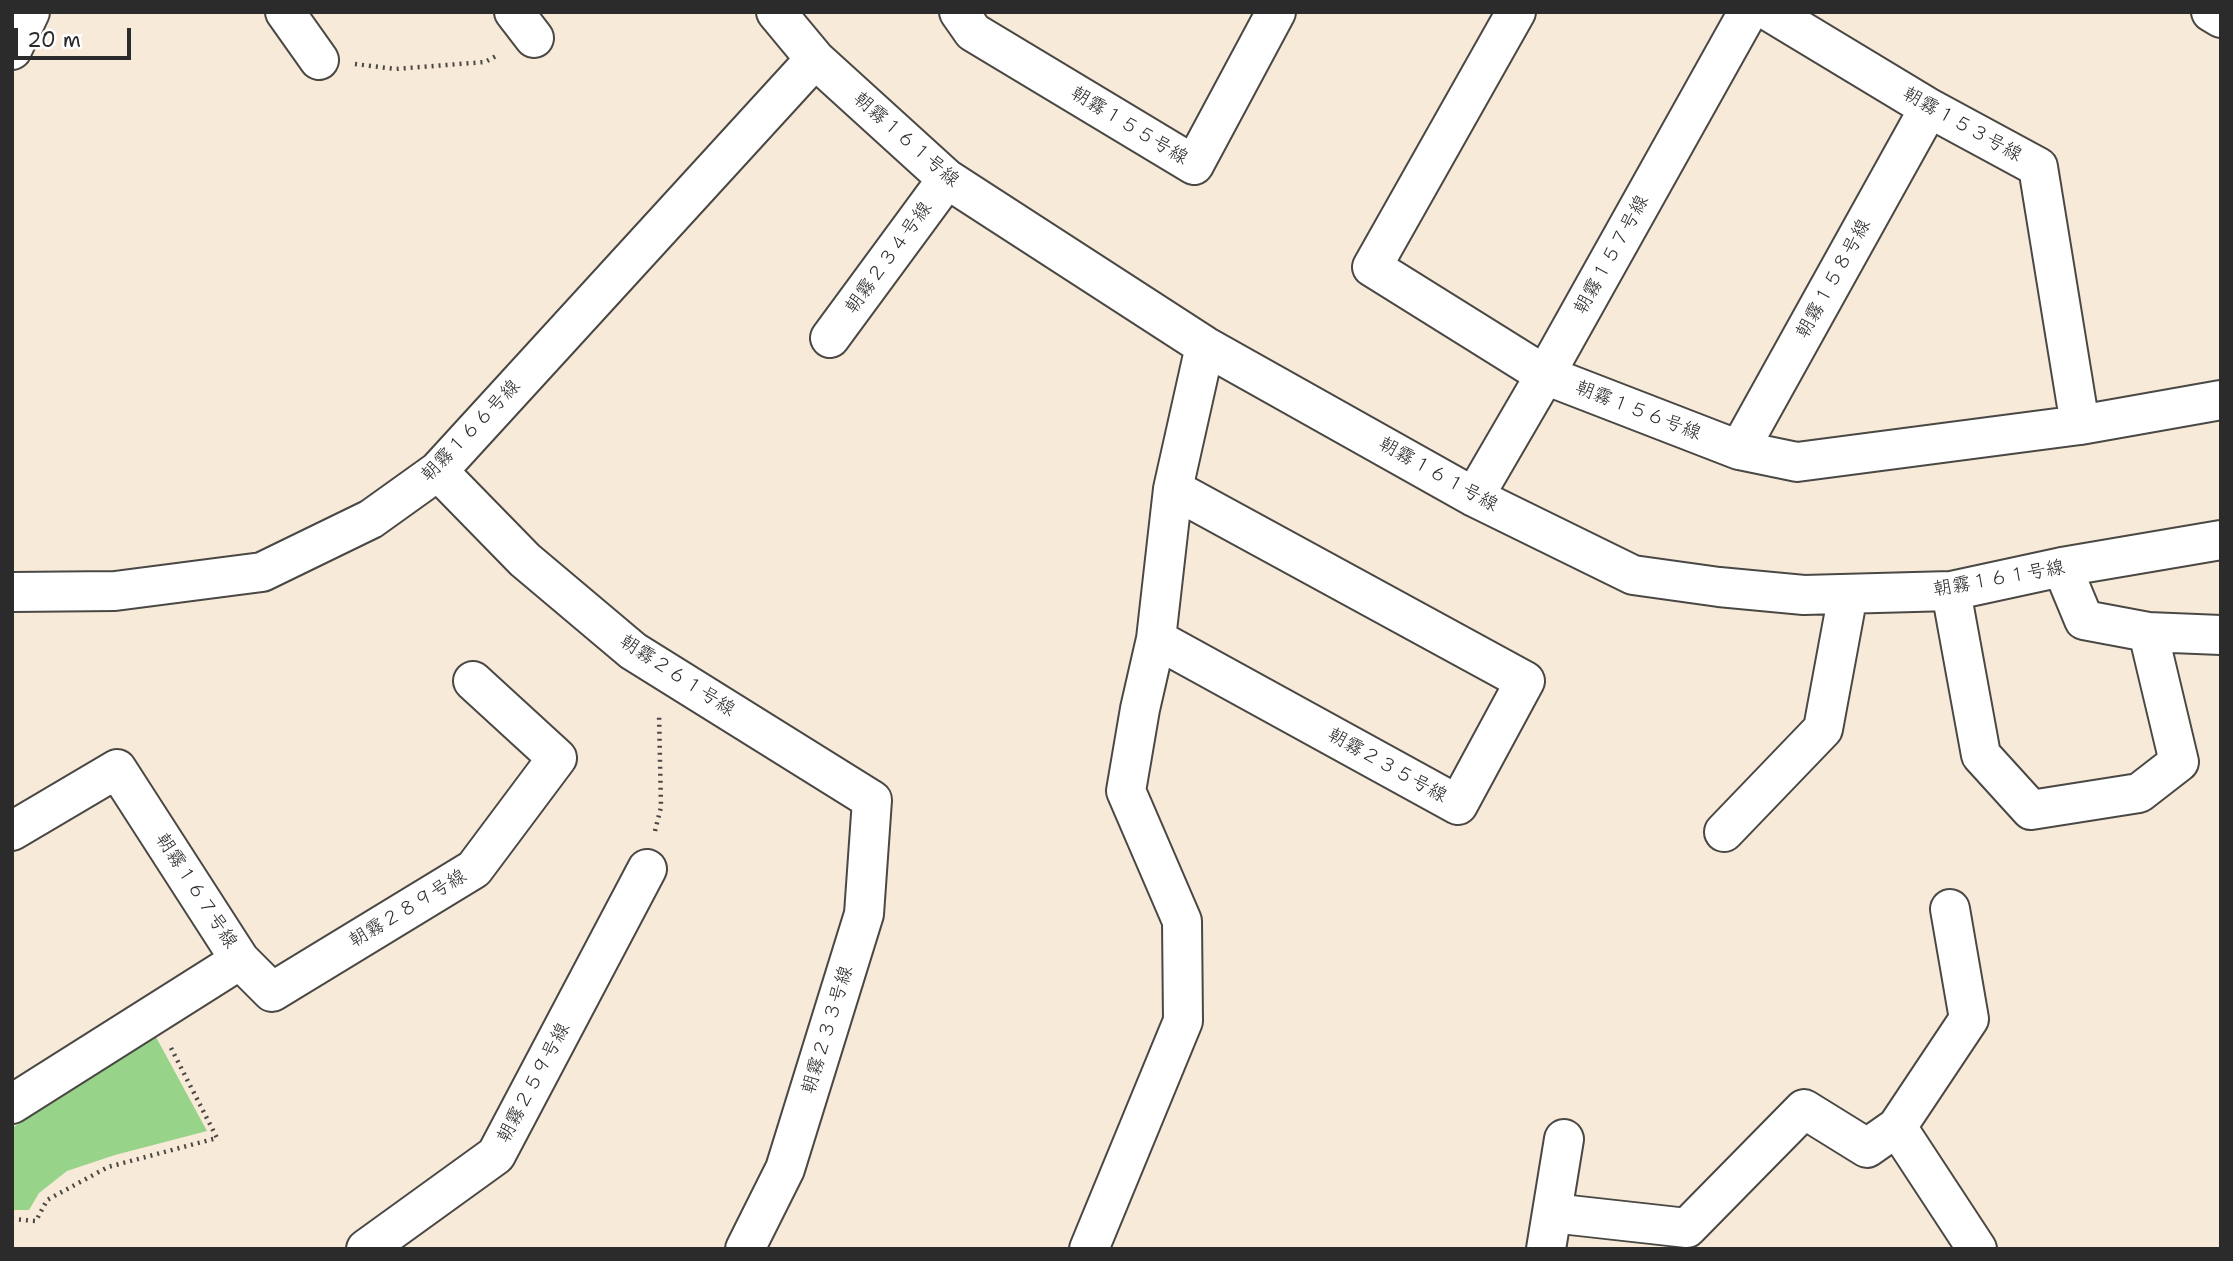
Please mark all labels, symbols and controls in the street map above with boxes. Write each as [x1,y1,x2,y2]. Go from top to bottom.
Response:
scale bar [18,14,135,58]
text: 20 m [27,26,81,54]
street label: 朝霧１５５号線 [1066,82,1192,170]
street label: 朝霧１５３号線 [1898,83,2026,167]
street label: 朝霧１６１号線 [848,88,964,192]
street label: 朝霧１５７号線 [1570,191,1654,319]
street label: 朝霧２３４号線 [841,197,937,319]
street label: 朝霧１５８号線 [1792,215,1876,343]
street label: 朝霧１６６号線 [417,375,525,487]
street label: 朝霧１５６号線 [1572,377,1704,445]
street label: 朝霧１６１号線 [1374,433,1502,517]
street label: 朝霧１６１号線 [1932,556,2066,602]
street label: 朝霧２６１号線 [615,630,739,722]
street label: 朝霧２３５号線 [1323,724,1451,808]
street label: 朝霧１６７号線 [150,829,242,953]
street label: 朝霧２８９号線 [345,865,471,953]
street label: 朝霧２３３号線 [798,963,858,1097]
street label: 朝霧２５９号線 [493,1019,575,1147]

